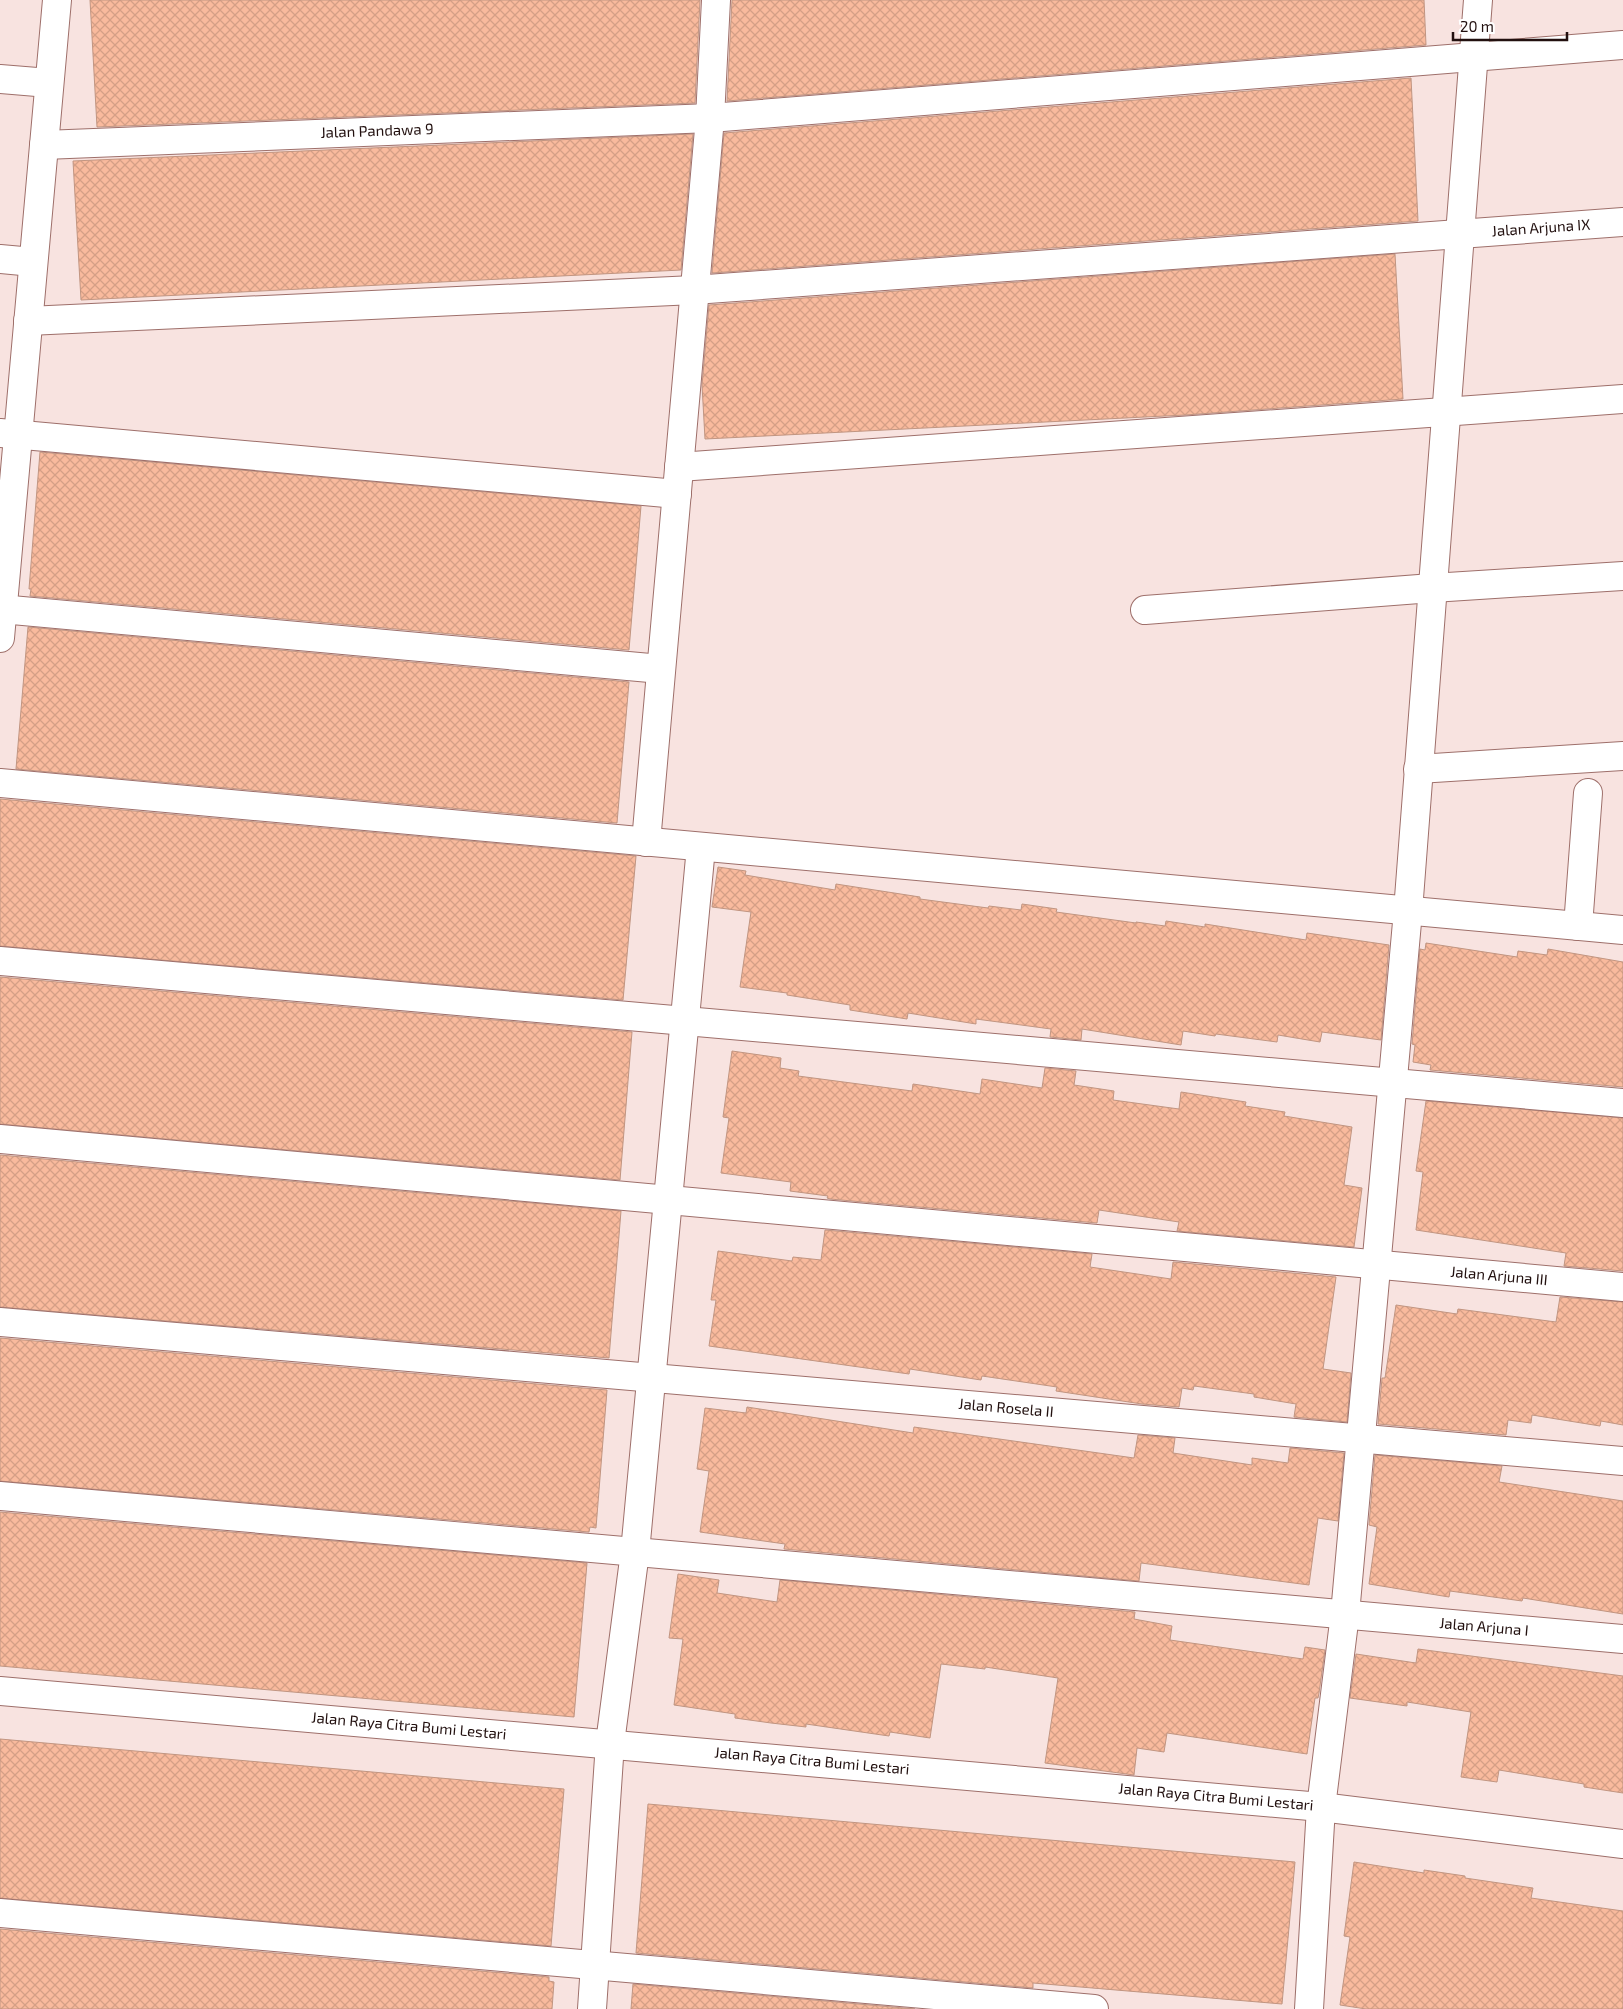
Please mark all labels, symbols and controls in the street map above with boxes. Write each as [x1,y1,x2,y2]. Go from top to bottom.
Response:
scale bar [1453,10,1567,42]
text: 20 m [1460,17,1494,35]
street label: Jalan Pandawa 9 [320,119,434,141]
street label: Jalan Arjuna IX [1491,215,1591,240]
street label: Jalan Arjuna III [1450,1262,1548,1289]
street label: Jalan Rosela II [958,1394,1054,1420]
street label: Jalan Arjuna I [1439,1613,1530,1640]
street label: Jalan Raya Citra Bumi Lestari [311,1708,507,1742]
street label: Jalan Raya Citra Bumi Lestari [714,1743,910,1777]
street label: Jalan Raya Citra Bumi Lestari [1118,1779,1314,1813]

